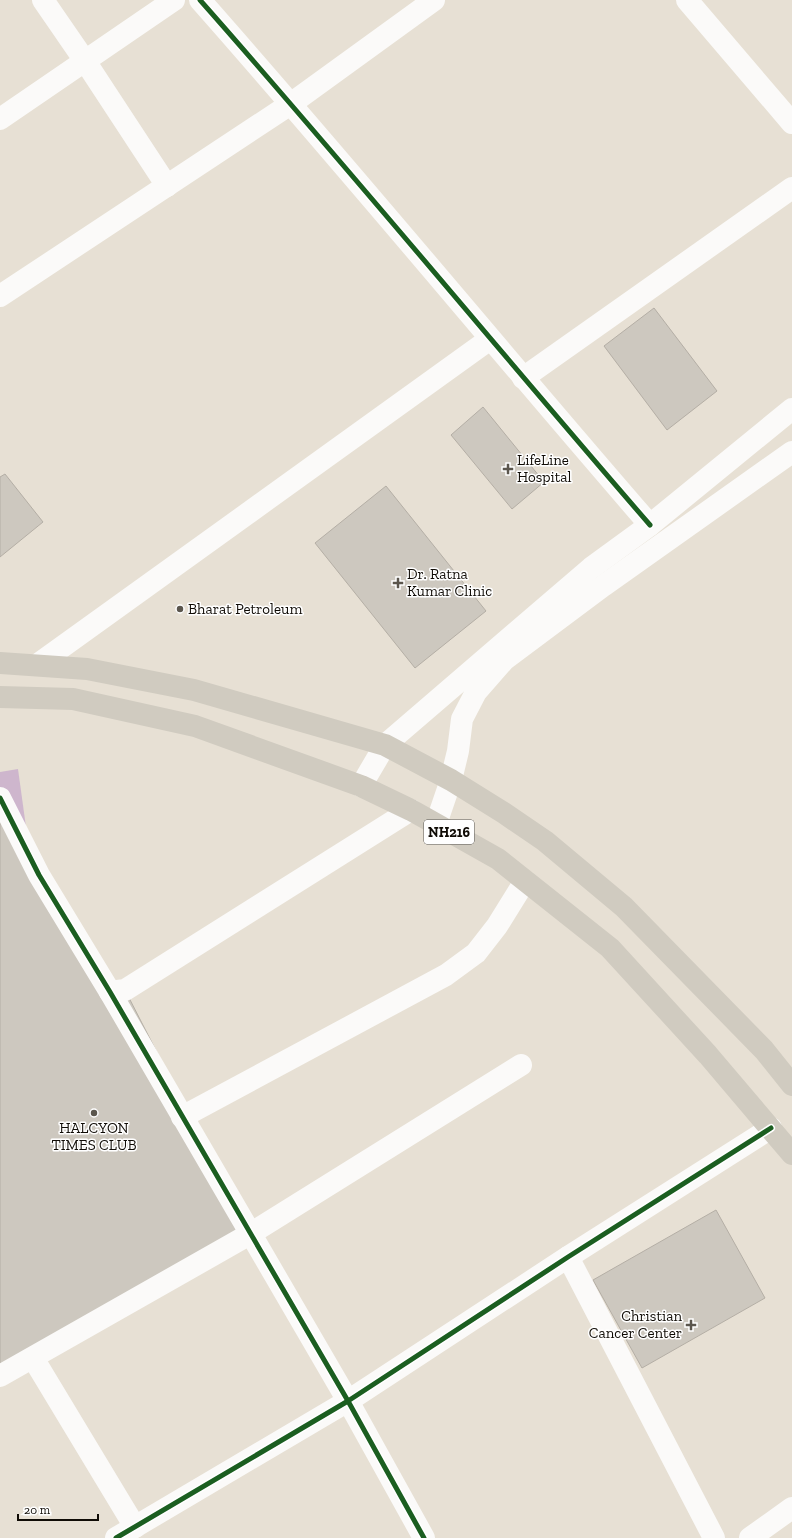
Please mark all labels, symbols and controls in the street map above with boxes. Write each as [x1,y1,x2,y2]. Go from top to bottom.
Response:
place label: LifeLine Hospital [517,451,572,486]
marker: LifeLine Hospital [502,463,514,475]
place label: Dr. Ratna Kumar Clinic [407,565,492,600]
marker: Dr. Ratna Kumar Clinic [392,577,404,589]
place label: Bharat Petroleum [188,600,302,618]
marker: Bharat Petroleum [175,604,185,614]
road number: NH216 [424,820,474,844]
marker: HALCYON TIMES CLUB [89,1108,99,1118]
place label: HALCYON TIMES CLUB [51,1119,137,1154]
place label: Christian Cancer Center [589,1307,682,1342]
marker: Christian Cancer Center [685,1319,697,1331]
scale bar [18,1496,98,1522]
text: 20 m [24,1503,51,1517]

